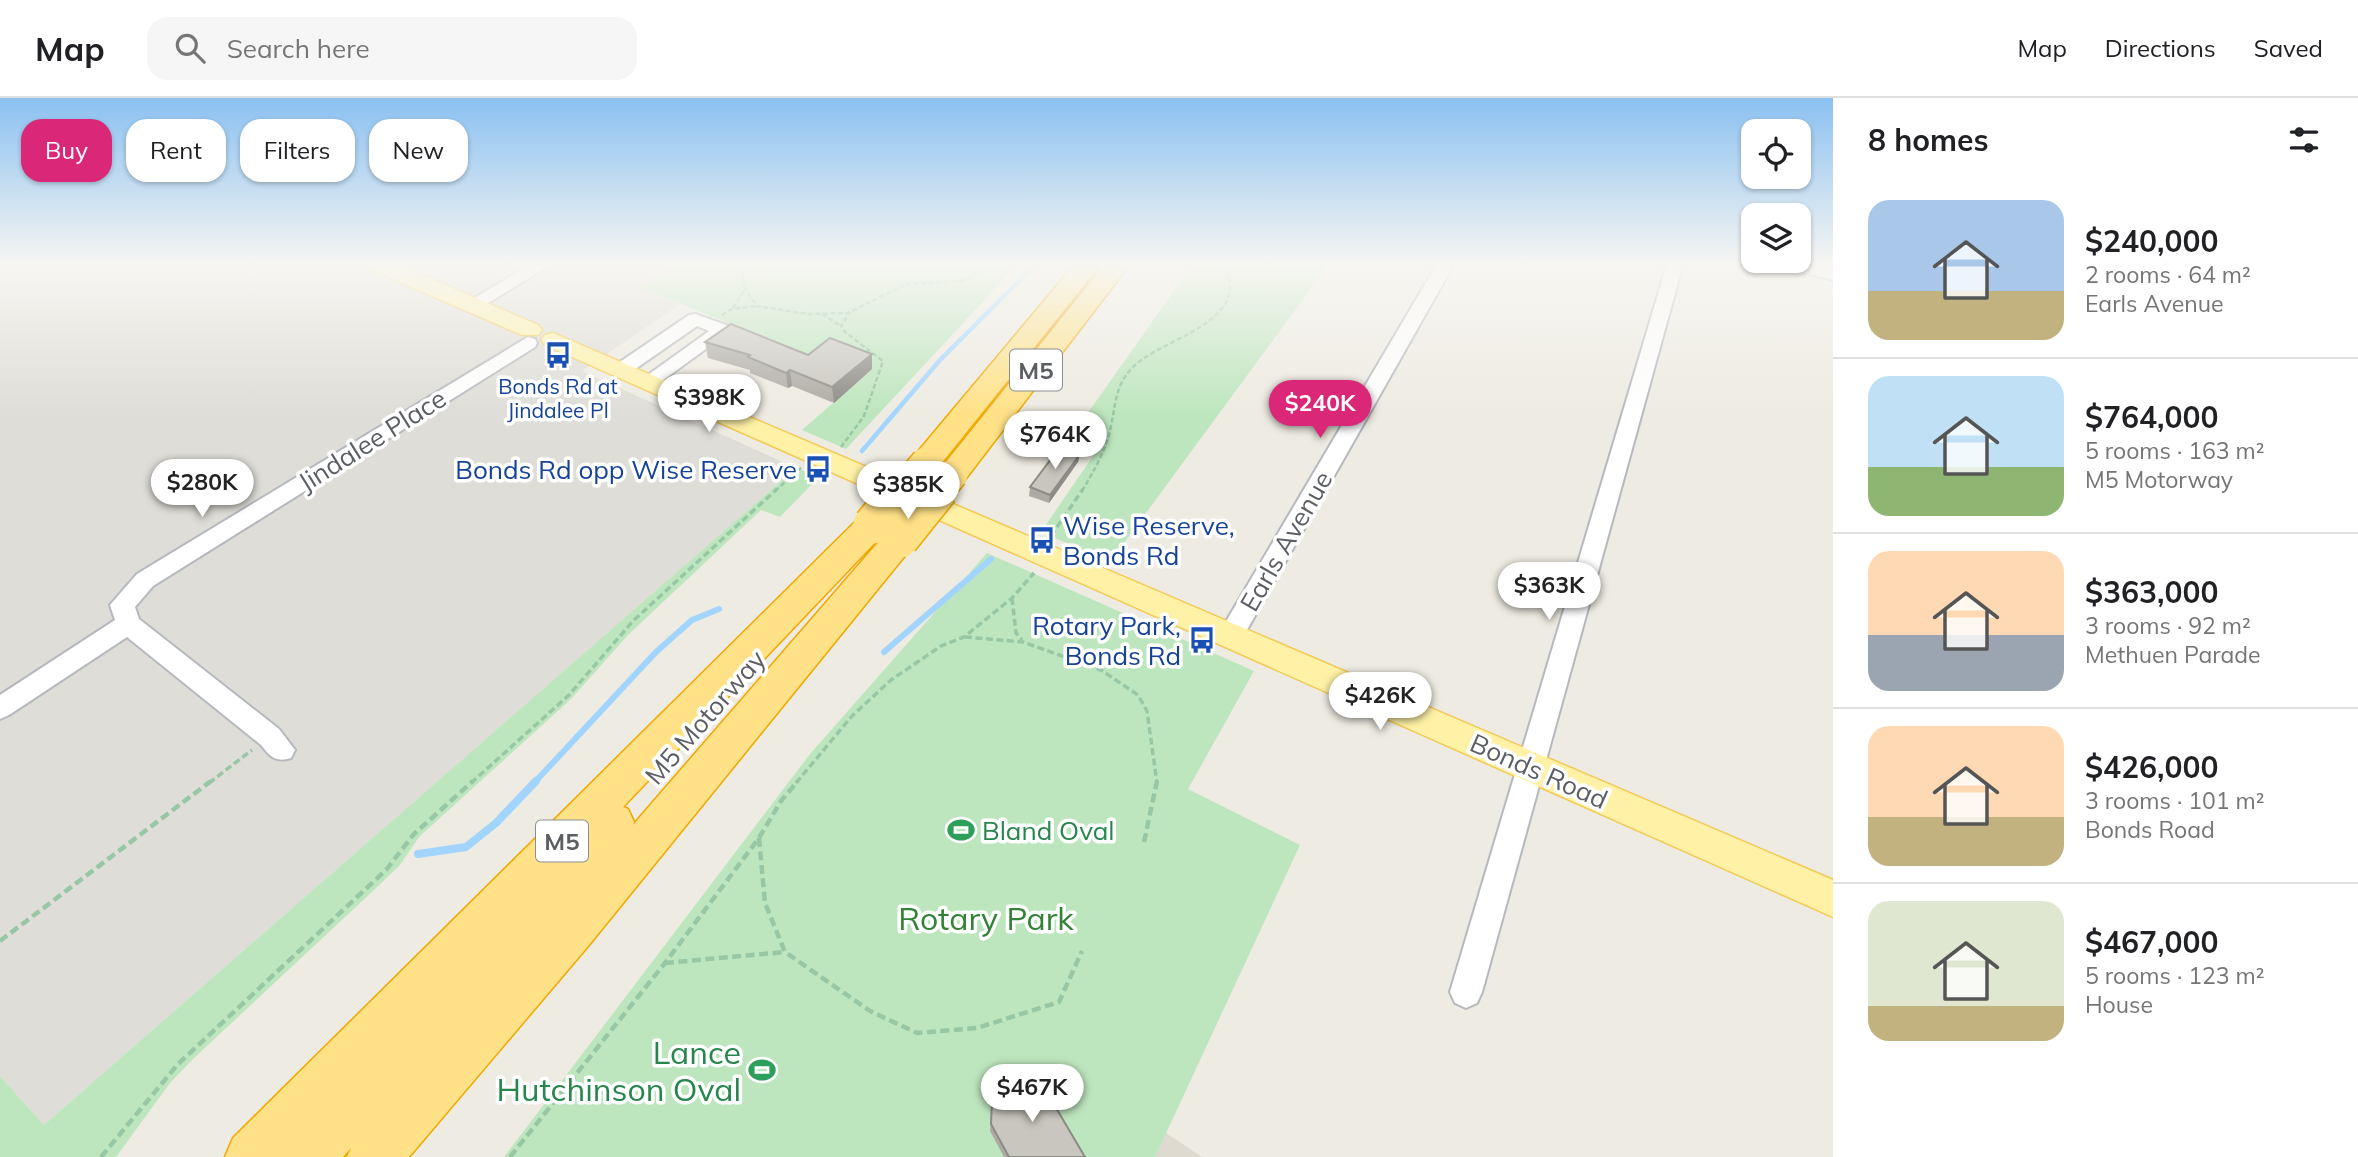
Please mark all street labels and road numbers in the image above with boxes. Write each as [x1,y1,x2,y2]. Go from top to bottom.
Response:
road number: M5 [1010,349,1062,390]
street label: Jindalee Place [292,382,452,498]
street label: Earls Avenue [1233,465,1339,617]
street label: M5 Motorway [638,643,772,791]
street label: Bonds Road [1465,726,1613,816]
road number: M5 [536,820,588,862]

